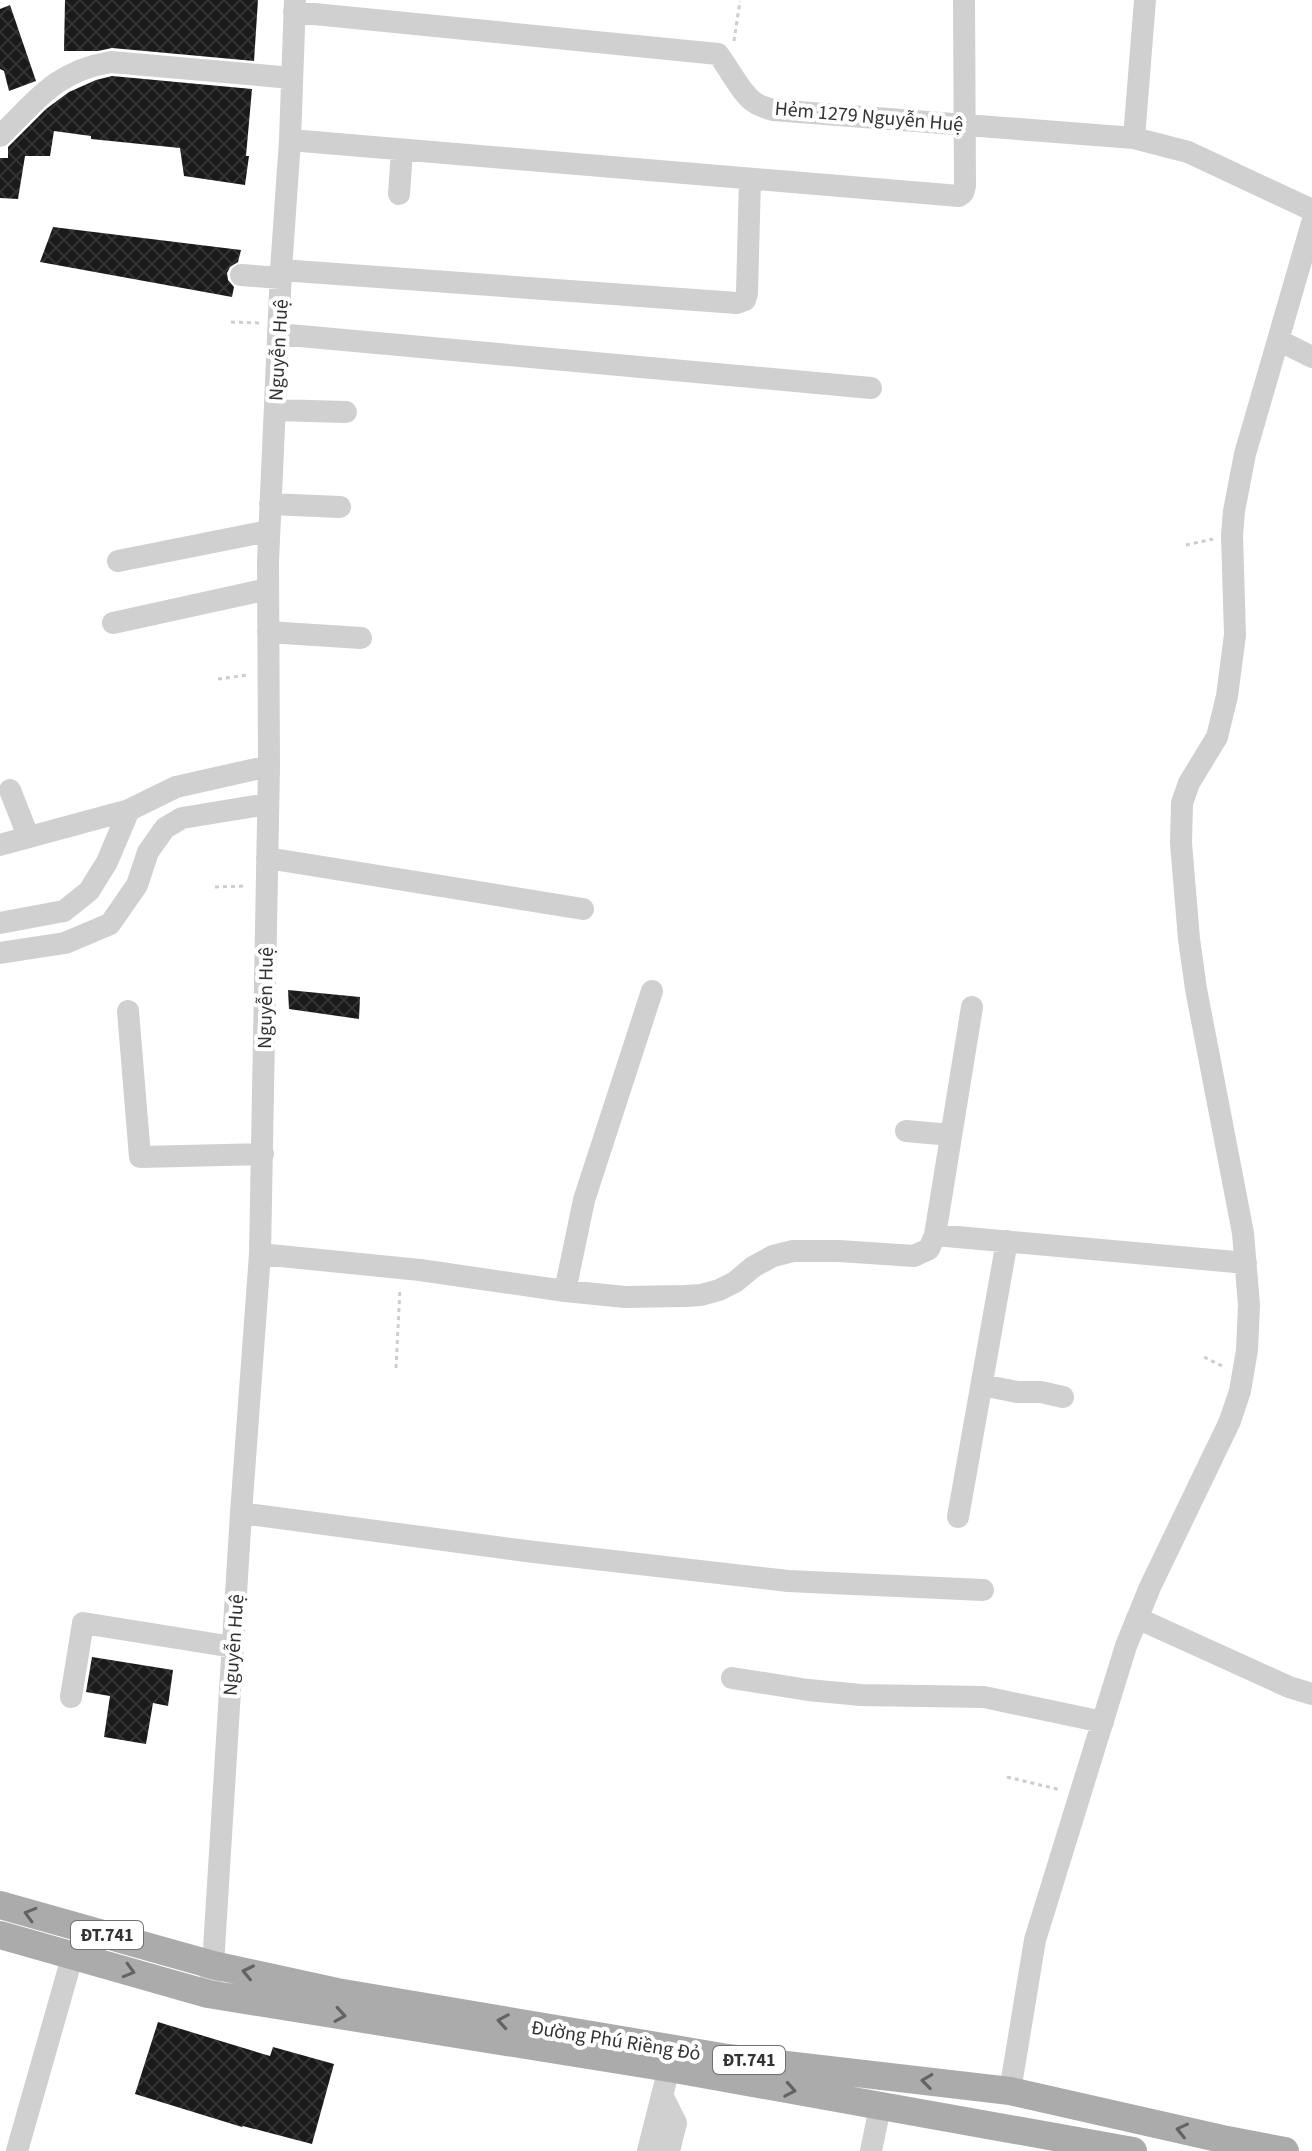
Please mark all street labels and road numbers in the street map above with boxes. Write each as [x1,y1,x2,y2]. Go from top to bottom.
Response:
street label: Hẻm 1279 Nguyễn Huệ [773,95,964,139]
street label: Nguyễn Huệ [262,298,296,402]
street label: Nguyễn Huệ [251,947,281,1049]
street label: Nguyễn Huệ [216,1593,252,1697]
road number: ĐT.741 [71,1921,143,1949]
street label: Đường Phú Riềng Đỏ [529,2014,703,2068]
road number: ĐT.741 [713,2046,785,2074]

